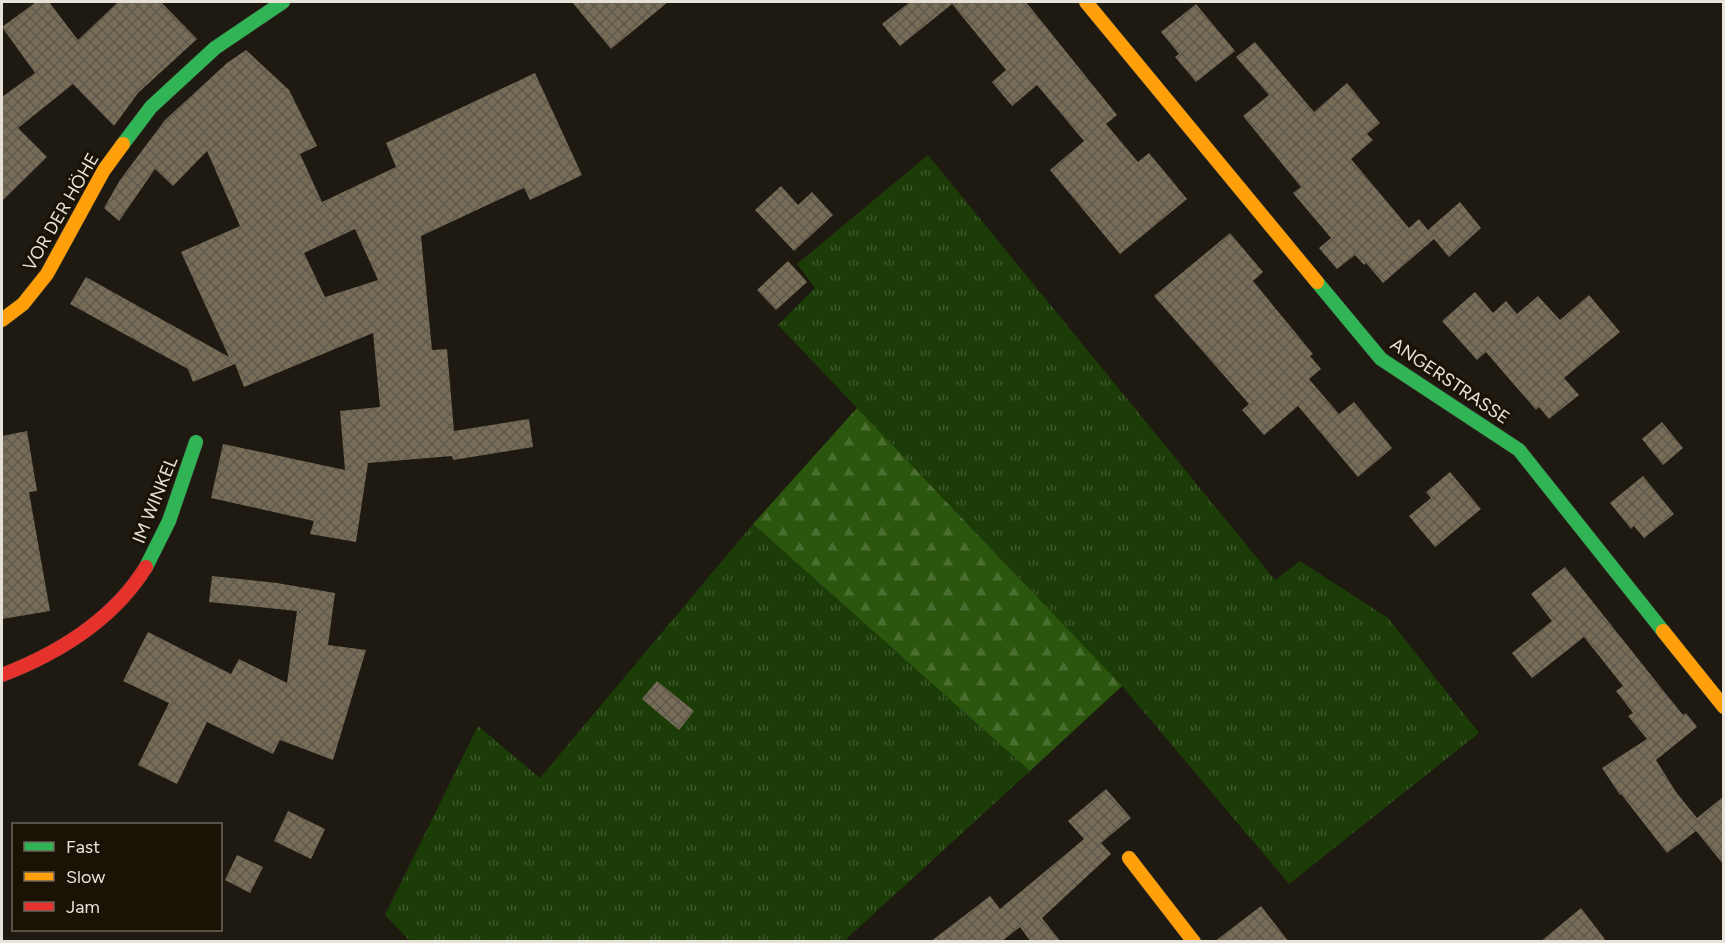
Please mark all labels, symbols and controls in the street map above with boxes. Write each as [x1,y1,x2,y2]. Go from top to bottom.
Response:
street label: VOR DER HÖHE [18,149,104,275]
street label: ANGERSTRASSE [1386,333,1514,429]
street label: IM WINKEL [128,453,183,547]
legend [12,823,222,931]
text: Fast [66,836,100,858]
text: Slow [66,866,105,888]
text: Jam [66,896,100,918]

